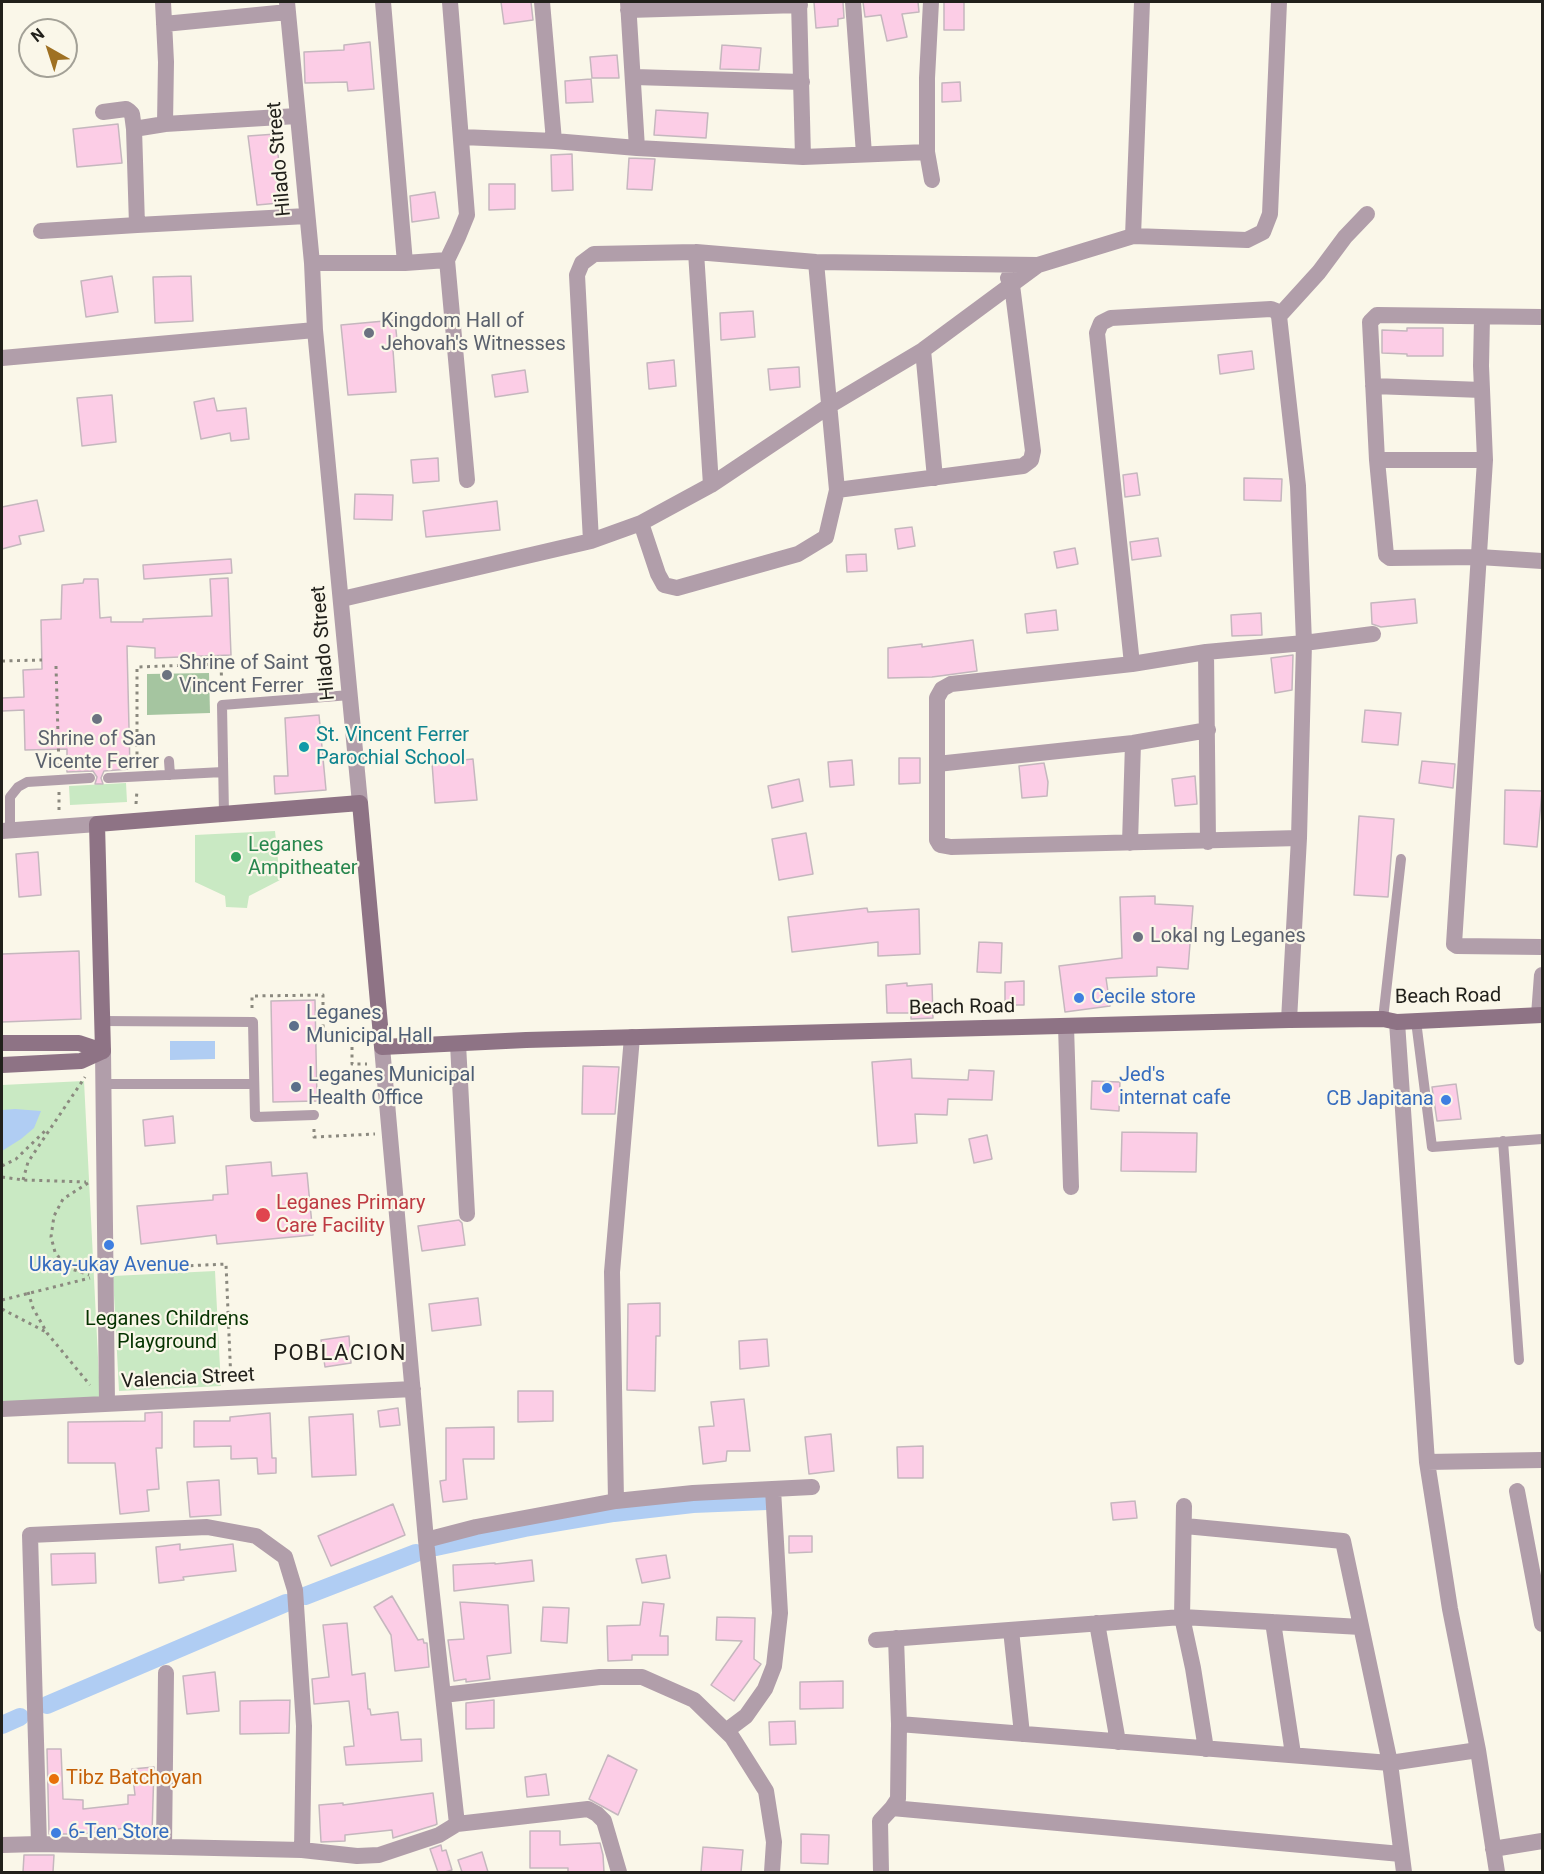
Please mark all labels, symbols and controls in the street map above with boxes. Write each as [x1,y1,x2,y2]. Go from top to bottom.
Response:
north arrow [18,18,78,78]
text: N [27,24,48,46]
street label: Hilado Street [263,101,297,217]
place label: Kingdom Hall of Jehovah's Witnesses [381,310,566,357]
marker: Kingdom Hall of Jehovah's Witnesses [362,326,376,340]
street label: Hilado Street [307,585,341,701]
place label: Shrine of Saint Vincent Ferrer [179,652,309,699]
marker: Shrine of Saint Vincent Ferrer [160,668,174,682]
marker: Shrine of San Vicente Ferrer [90,712,104,726]
place label: St. Vincent Ferrer Parochial School [316,724,469,771]
place label: Shrine of San Vicente Ferrer [35,728,159,775]
marker: St. Vincent Ferrer Parochial School [297,740,311,754]
place label: Leganes Ampitheater [248,834,358,881]
marker: Leganes Ampitheater [229,850,243,864]
place label: Lokal ng Leganes [1150,925,1306,949]
marker: Lokal ng Leganes [1131,930,1145,944]
street label: Beach Road [1395,984,1501,1010]
place label: Cecile store [1091,986,1196,1010]
marker: Cecile store [1072,991,1086,1005]
street label: Beach Road [909,995,1015,1021]
place label: Leganes Municipal Hall [306,1002,433,1049]
marker: Leganes Municipal Hall [287,1019,301,1033]
place label: Leganes Municipal Health Office [308,1064,475,1111]
place label: Jed's internat cafe [1119,1064,1231,1111]
marker: Leganes Municipal Health Office [289,1080,303,1094]
marker: Jed's internat cafe [1100,1081,1114,1095]
place label: CB Japitana [1326,1088,1434,1112]
marker: CB Japitana [1439,1093,1453,1107]
place label: Leganes Primary Care Facility [276,1192,426,1239]
marker: Leganes Primary Care Facility [254,1206,272,1224]
marker: Ukay-ukay Avenue [102,1238,116,1252]
place label: Ukay-ukay Avenue [29,1254,189,1278]
park label: Leganes Childrens Playground [85,1308,249,1355]
district label: POBLACION [273,1341,407,1367]
street label: Valencia Street [121,1364,255,1394]
place label: Tibz Batchoyan [66,1767,203,1791]
marker: Tibz Batchoyan [47,1772,61,1786]
place label: 6-Ten Store [68,1821,169,1845]
marker: 6-Ten Store [49,1826,63,1840]

